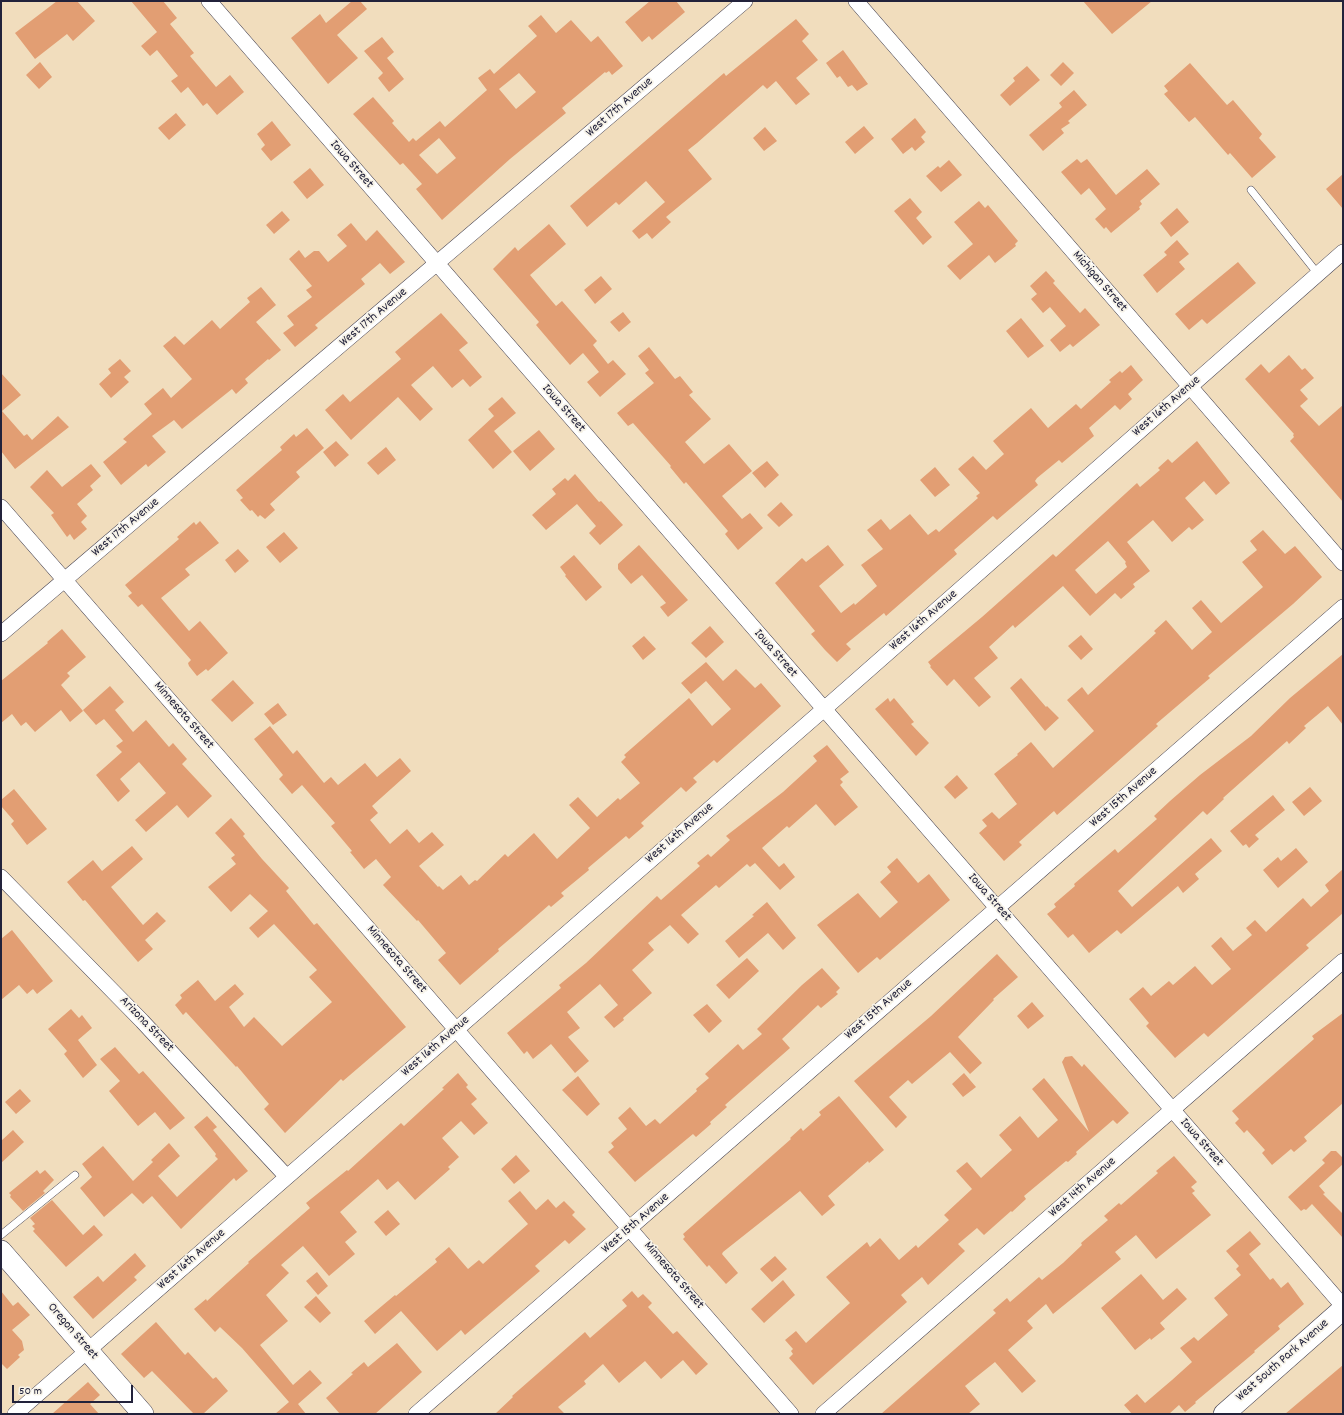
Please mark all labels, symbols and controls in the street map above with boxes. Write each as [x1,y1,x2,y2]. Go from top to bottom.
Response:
street label: West 17th Avenue [583,75,657,141]
street label: Iowa Street [326,138,376,192]
street label: Michigan Street [1068,248,1130,316]
street label: West 17th Avenue [337,285,411,351]
street label: West 16th Avenue [1130,373,1204,441]
street label: Iowa Street [538,382,588,436]
street label: West 17th Avenue [89,495,163,561]
street label: West 16th Avenue [887,587,961,655]
street label: Iowa Street [750,627,800,681]
street label: Minnesota Street [149,679,217,753]
street label: West 15th Avenue [1087,764,1161,832]
street label: West 16th Avenue [643,800,717,868]
street label: Iowa Street [964,871,1014,925]
street label: Minnesota Street [362,923,430,997]
street label: West 15th Avenue [842,976,916,1044]
street label: Arizona Street [115,994,177,1056]
street label: West 16th Avenue [399,1013,473,1081]
street label: Iowa Street [1176,1116,1226,1170]
street label: West 14th Avenue [1046,1155,1120,1221]
street label: West 15th Avenue [599,1190,673,1258]
street label: West 16th Avenue [155,1226,229,1294]
street label: Minnesota Street [639,1239,707,1313]
street label: Oregon Street [43,1300,101,1364]
street label: West South Park Avenue [1233,1316,1333,1406]
scale bar [14,1377,135,1403]
text: 50 m [19,1383,42,1400]

